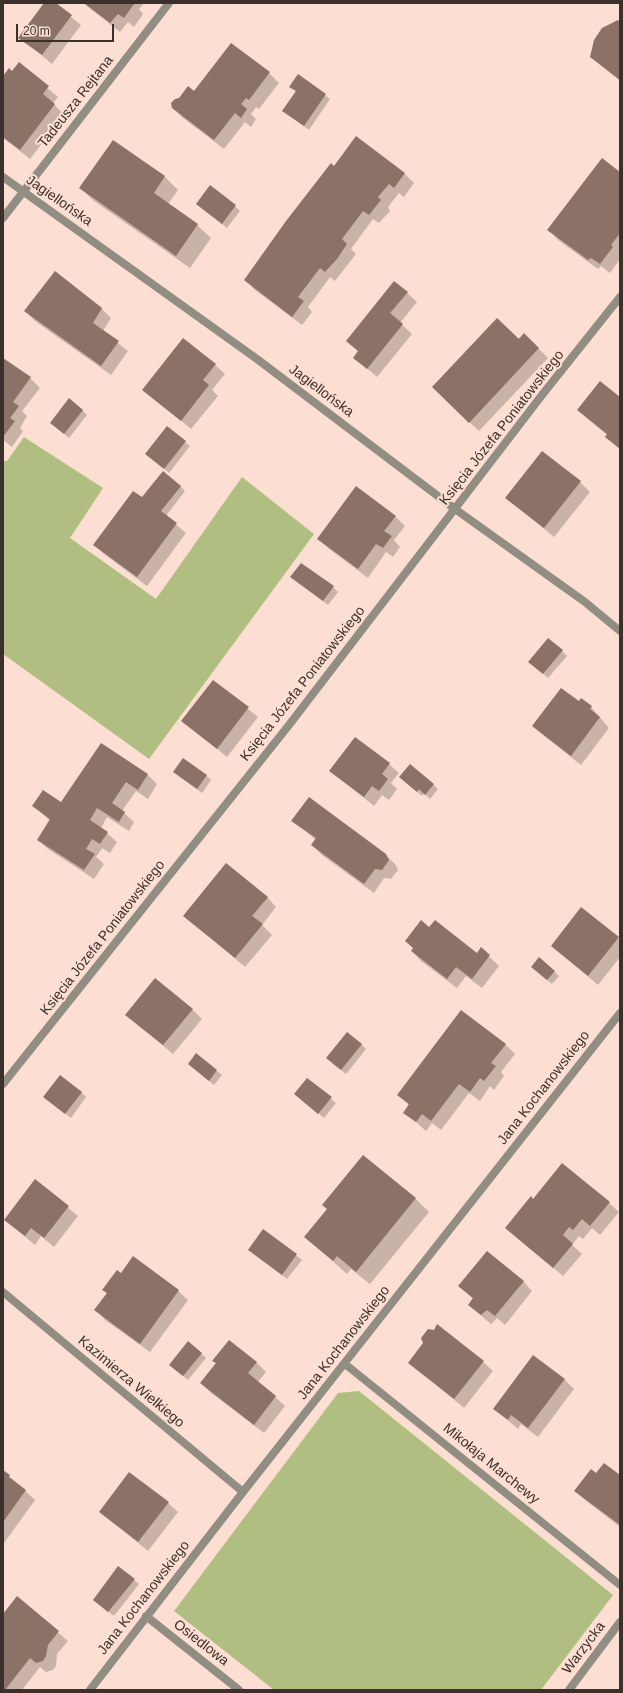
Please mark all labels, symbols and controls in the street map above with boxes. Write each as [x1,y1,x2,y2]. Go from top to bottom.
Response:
scale bar [18,16,116,42]
text: 20 m [23,24,50,38]
street label: Tadeusza Rejtana [35,53,117,151]
street label: Jagiellońska [23,172,95,230]
street label: Księcia Józefa Poniatowskiego [436,347,568,509]
street label: Jagiellońska [285,361,357,421]
street label: Księcia Józefa Poniatowskiego [237,603,369,765]
street label: Księcia Józefa Poniatowskiego [37,857,169,1019]
street label: Jana Kochanowskiego [494,1028,594,1148]
street label: Jana Kochanowskiego [294,1283,394,1403]
street label: Kazimierza Wielkiego [74,1333,188,1431]
street label: Mikołaja Marchewy [439,1420,543,1508]
street label: Jana Kochanowskiego [94,1538,194,1658]
street label: Osiedlowa [170,1616,232,1670]
street label: Warzycka [559,1619,609,1677]

